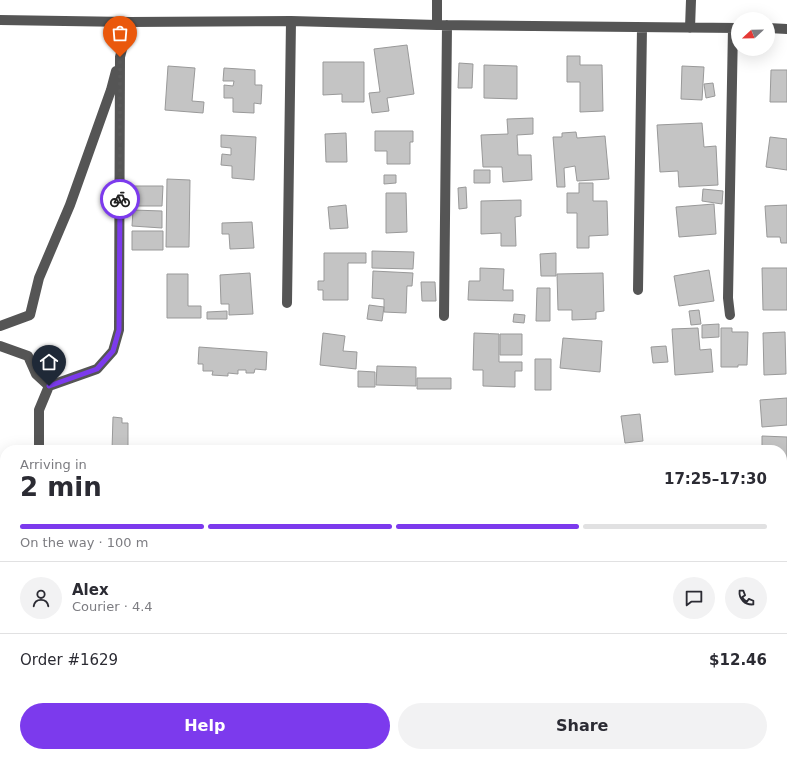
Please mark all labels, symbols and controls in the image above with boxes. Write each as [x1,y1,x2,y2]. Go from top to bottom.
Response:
north arrow [731,12,775,56]
map controls [731,12,775,56]
pin [103,16,137,57]
icon: bag [109,22,131,44]
courier [100,179,140,219]
icon: bike [109,188,131,210]
pin [32,345,66,386]
icon: home [38,351,60,373]
text: Arriving in [20,457,87,472]
text: 17:25–17:30 [664,470,767,488]
text: 2 min [20,472,102,502]
text: On the way · 100 m [20,535,148,550]
button: person [20,577,62,619]
button: chat [673,577,715,619]
button: phone [725,577,767,619]
text: Alex [72,581,109,599]
text: Courier · 4.4 [72,599,153,614]
text: Order #1629 [20,651,118,669]
text: $12.46 [709,651,767,669]
button: Help [20,703,390,749]
button: Share [398,703,767,749]

